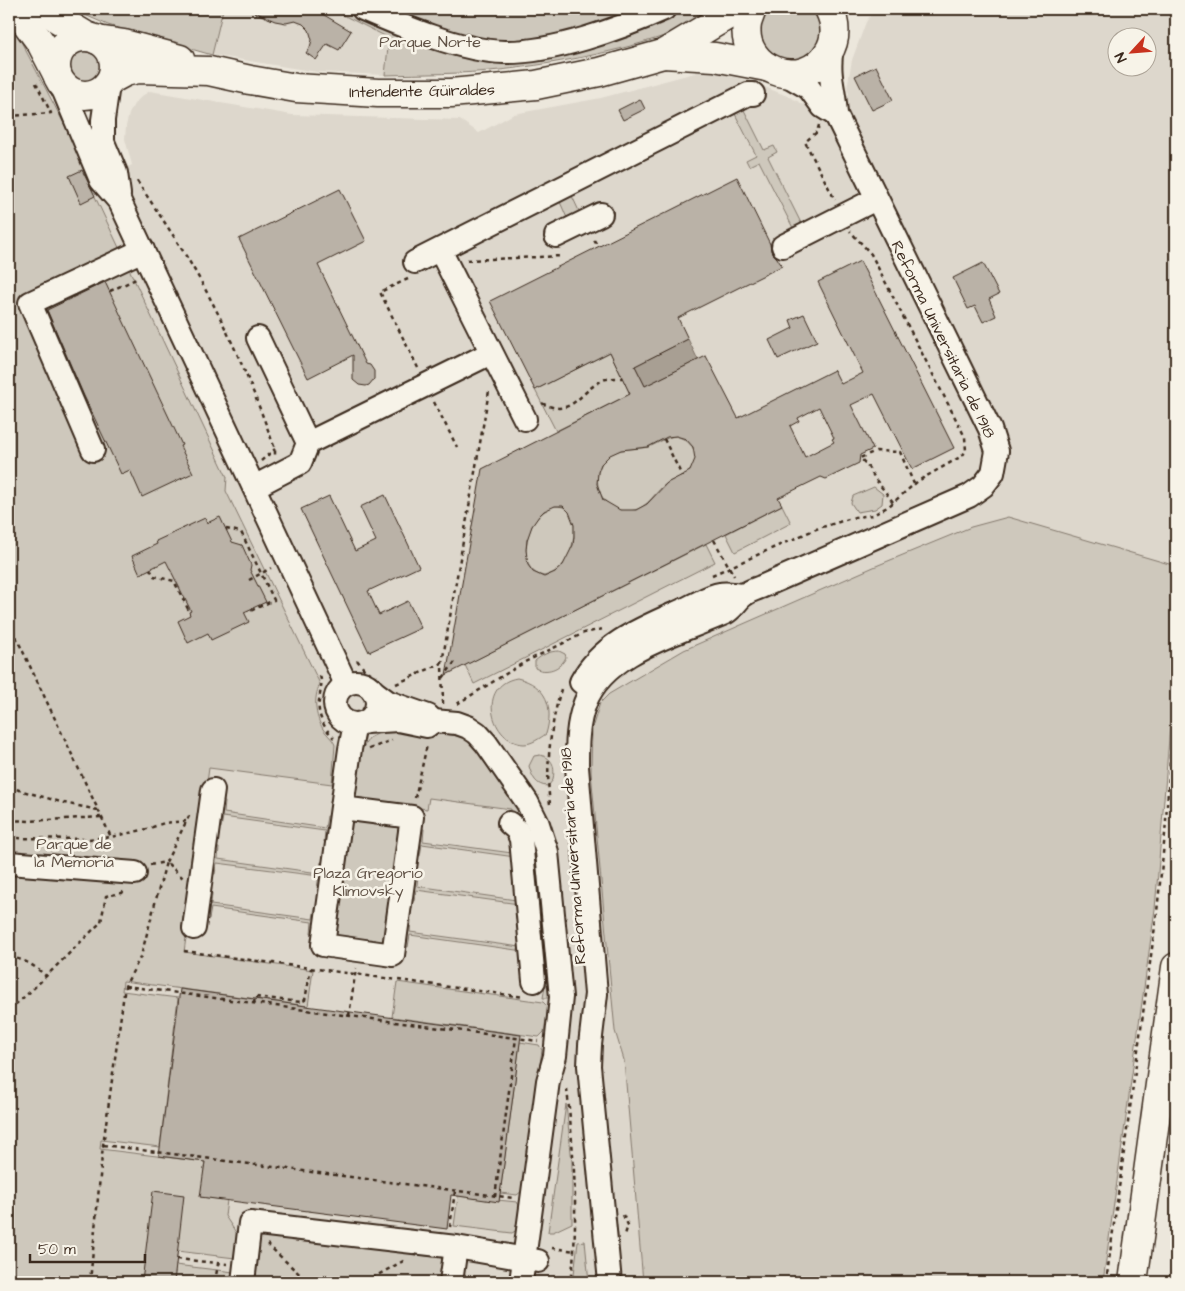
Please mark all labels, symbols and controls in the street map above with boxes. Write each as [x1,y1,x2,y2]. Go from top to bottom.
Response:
north arrow [1108,28,1158,78]
park label: Parque Norte [379,31,481,53]
text: N [1110,49,1132,66]
street label: Intendente Güiraldes [349,79,495,103]
street label: Reforma Universitaria de 1918 [886,237,1001,442]
street label: Reforma Universitaria de 1918 [554,747,592,965]
park label: Parque de la Memoria [34,833,114,873]
park label: Plaza Gregorio Klimovsky [313,862,423,903]
scale bar [30,1231,145,1263]
text: 50 m [38,1239,76,1260]

